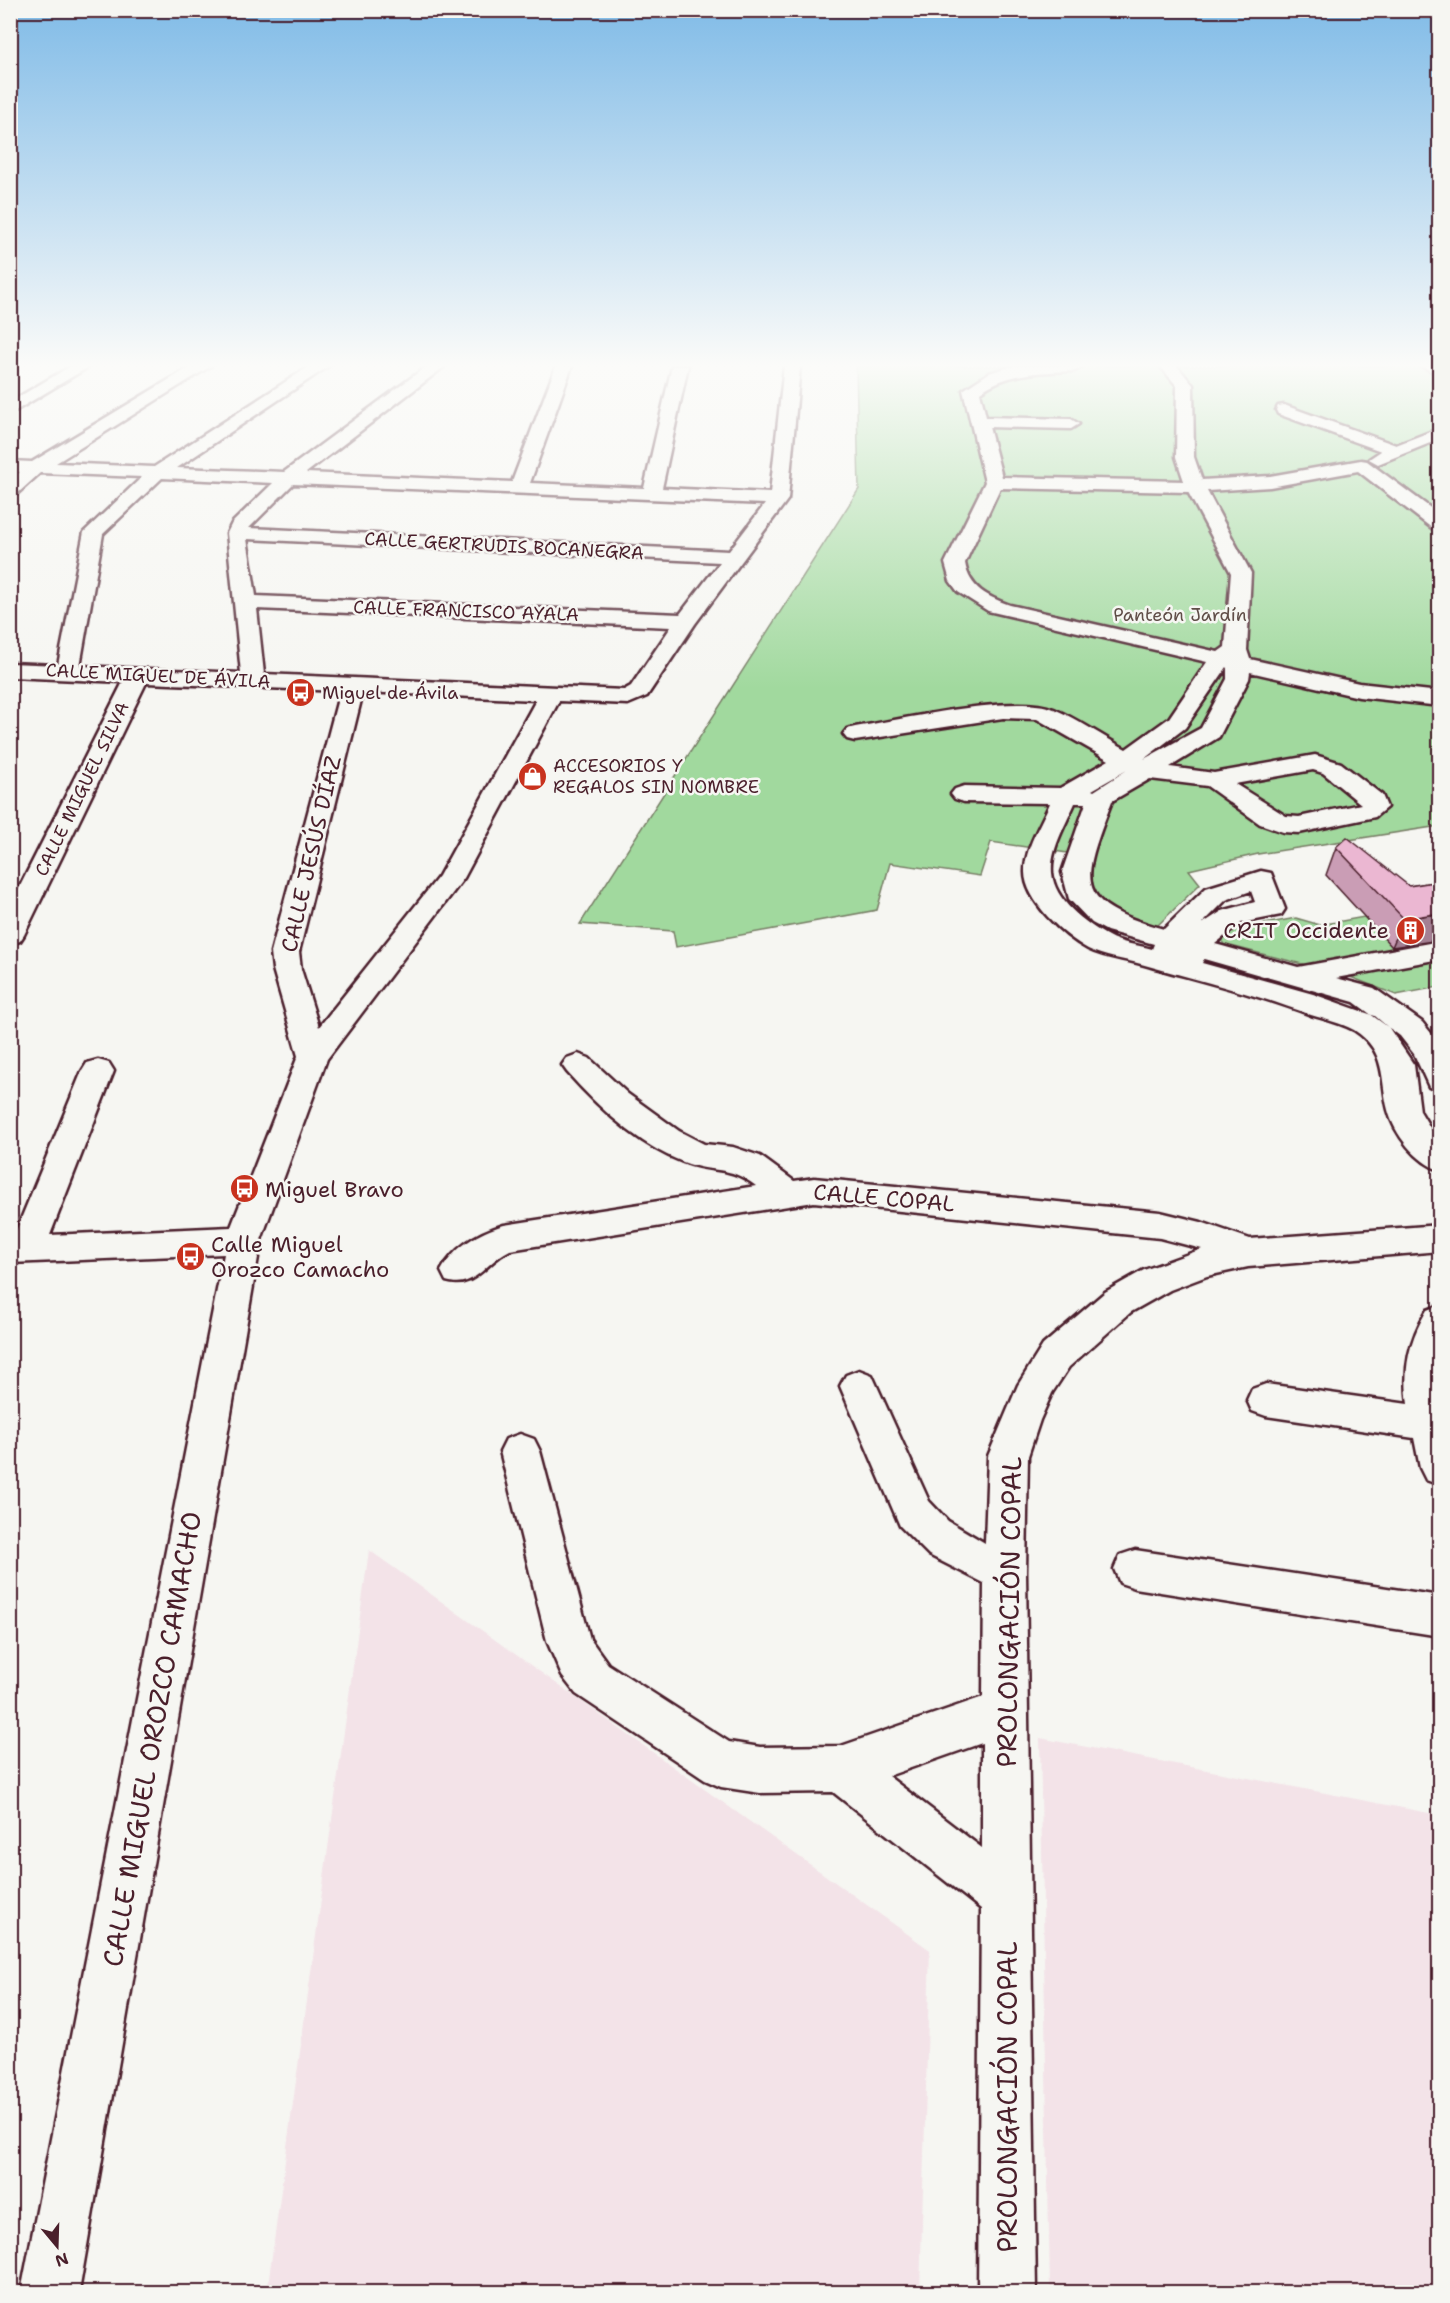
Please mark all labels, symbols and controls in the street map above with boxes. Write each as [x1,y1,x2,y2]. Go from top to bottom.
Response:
street label: CALLE GERTRUDIS BOCANEGRA [364,527,644,565]
street label: CALLE FRANCISCO AYALA [353,595,579,627]
park label: Panteón Jardín [1113,603,1247,627]
street label: CALLE MIGUEL DE ÁVILA [45,658,271,694]
bus stop icon: Miguel de Ávila [285,677,317,709]
place label: Miguel de Ávila [322,681,458,705]
street label: CALLE MIGUEL SILVA [29,698,135,880]
street label: CALLE JESÚS DÍAZ [274,753,348,955]
place label: ACCESORIOS Y REGALOS SIN NOMBRE [553,754,759,799]
shop icon: ACCESORIOS Y REGALOS SIN NOMBRE [516,760,548,792]
building icon: CRIT Occidente [1394,914,1426,946]
place label: CRIT Occidente [1223,916,1389,945]
bus stop icon: Miguel Bravo [228,1173,260,1205]
place label: Miguel Bravo [265,1175,404,1204]
street label: CALLE COPAL [812,1177,956,1219]
place label: Calle Miguel Orozco Camacho [211,1230,389,1284]
bus stop icon: Calle Miguel Orozco Camacho [174,1241,206,1273]
street label: PROLONGACIÓN COPAL [988,1456,1030,1768]
street label: CALLE MIGUEL OROZCO CAMACHO [94,1508,210,1970]
street label: PROLONGACIÓN COPAL [989,1941,1026,2253]
north arrow [27,2216,87,2276]
text: N [52,2248,71,2272]

